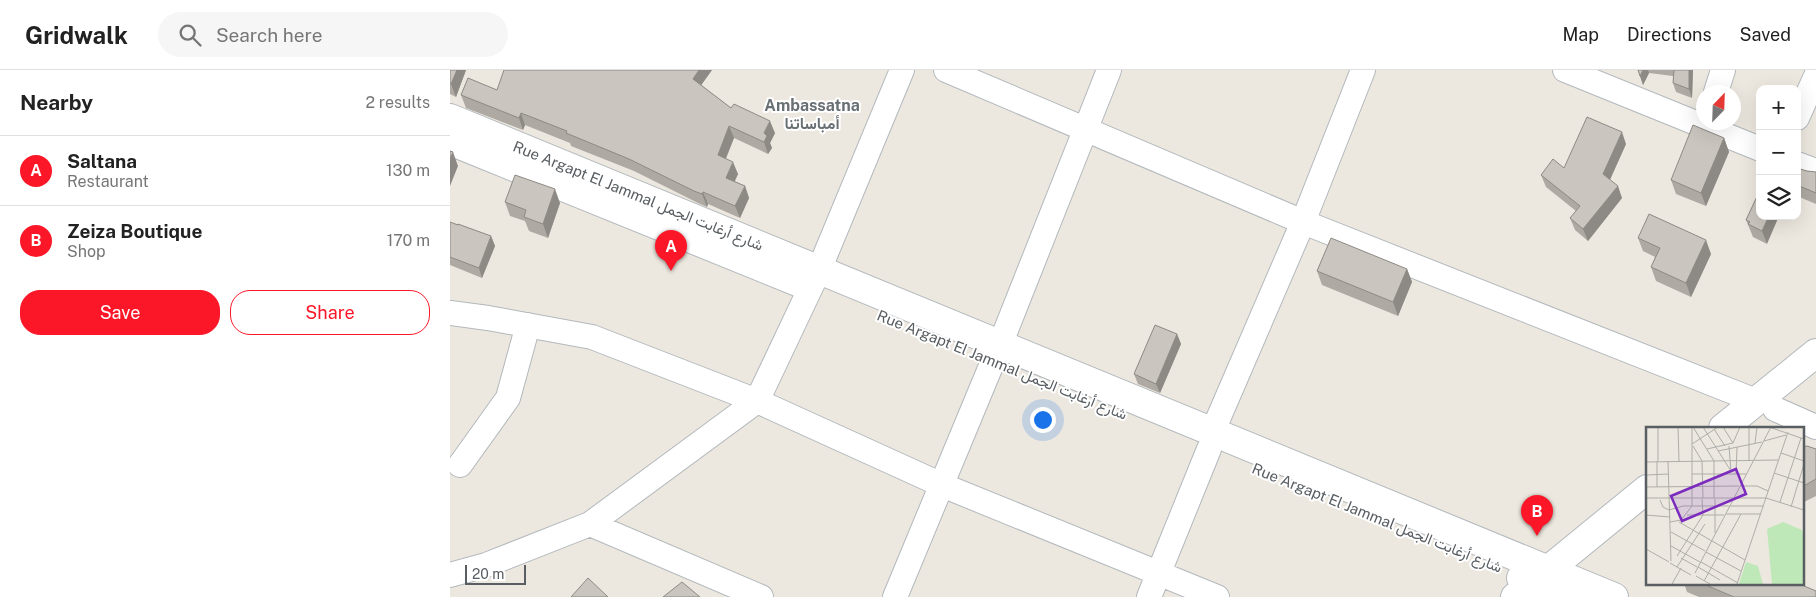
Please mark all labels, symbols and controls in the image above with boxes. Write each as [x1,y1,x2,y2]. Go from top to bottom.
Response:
search box [158,12,508,57]
text: Gridwalk [25,21,128,49]
icon: search [176,21,204,49]
text: Search here [216,24,323,46]
text: Map [1562,24,1599,45]
text: Directions [1627,24,1712,45]
text: Saved [1740,24,1791,45]
north arrow [1696,85,1741,130]
map controls [1756,85,1801,220]
button: + [1756,85,1801,130]
text: Nearby [20,90,93,115]
text: 2 results [365,93,430,112]
district label: Ambassatna أمباساتنا [764,96,860,133]
button: − [1756,130,1801,175]
street label: Rue Argapt El Jammal شارع أرغابت الجمل [510,137,766,255]
text: Saltana [67,150,137,172]
text: A [30,161,42,180]
text: 130 m [386,161,430,180]
text: Restaurant [67,172,149,191]
button: layers [1756,175,1801,220]
text: Zeiza Boutique [67,220,202,242]
pin: A [655,230,687,271]
text: B [31,231,41,250]
text: 170 m [387,231,430,250]
text: Shop [67,242,106,261]
button: Save [20,290,220,335]
button: Share [230,290,430,335]
street label: Rue Argapt El Jammal شارع أرغابت الجمل [874,306,1130,425]
your location [1030,407,1056,433]
inset map [1646,427,1804,584]
street label: Rue Argapt El Jammal شارع أرغابت الجمل [1249,459,1505,578]
pin: B [1521,495,1553,536]
scale bar [465,562,526,585]
text: 20 m [472,566,504,582]

